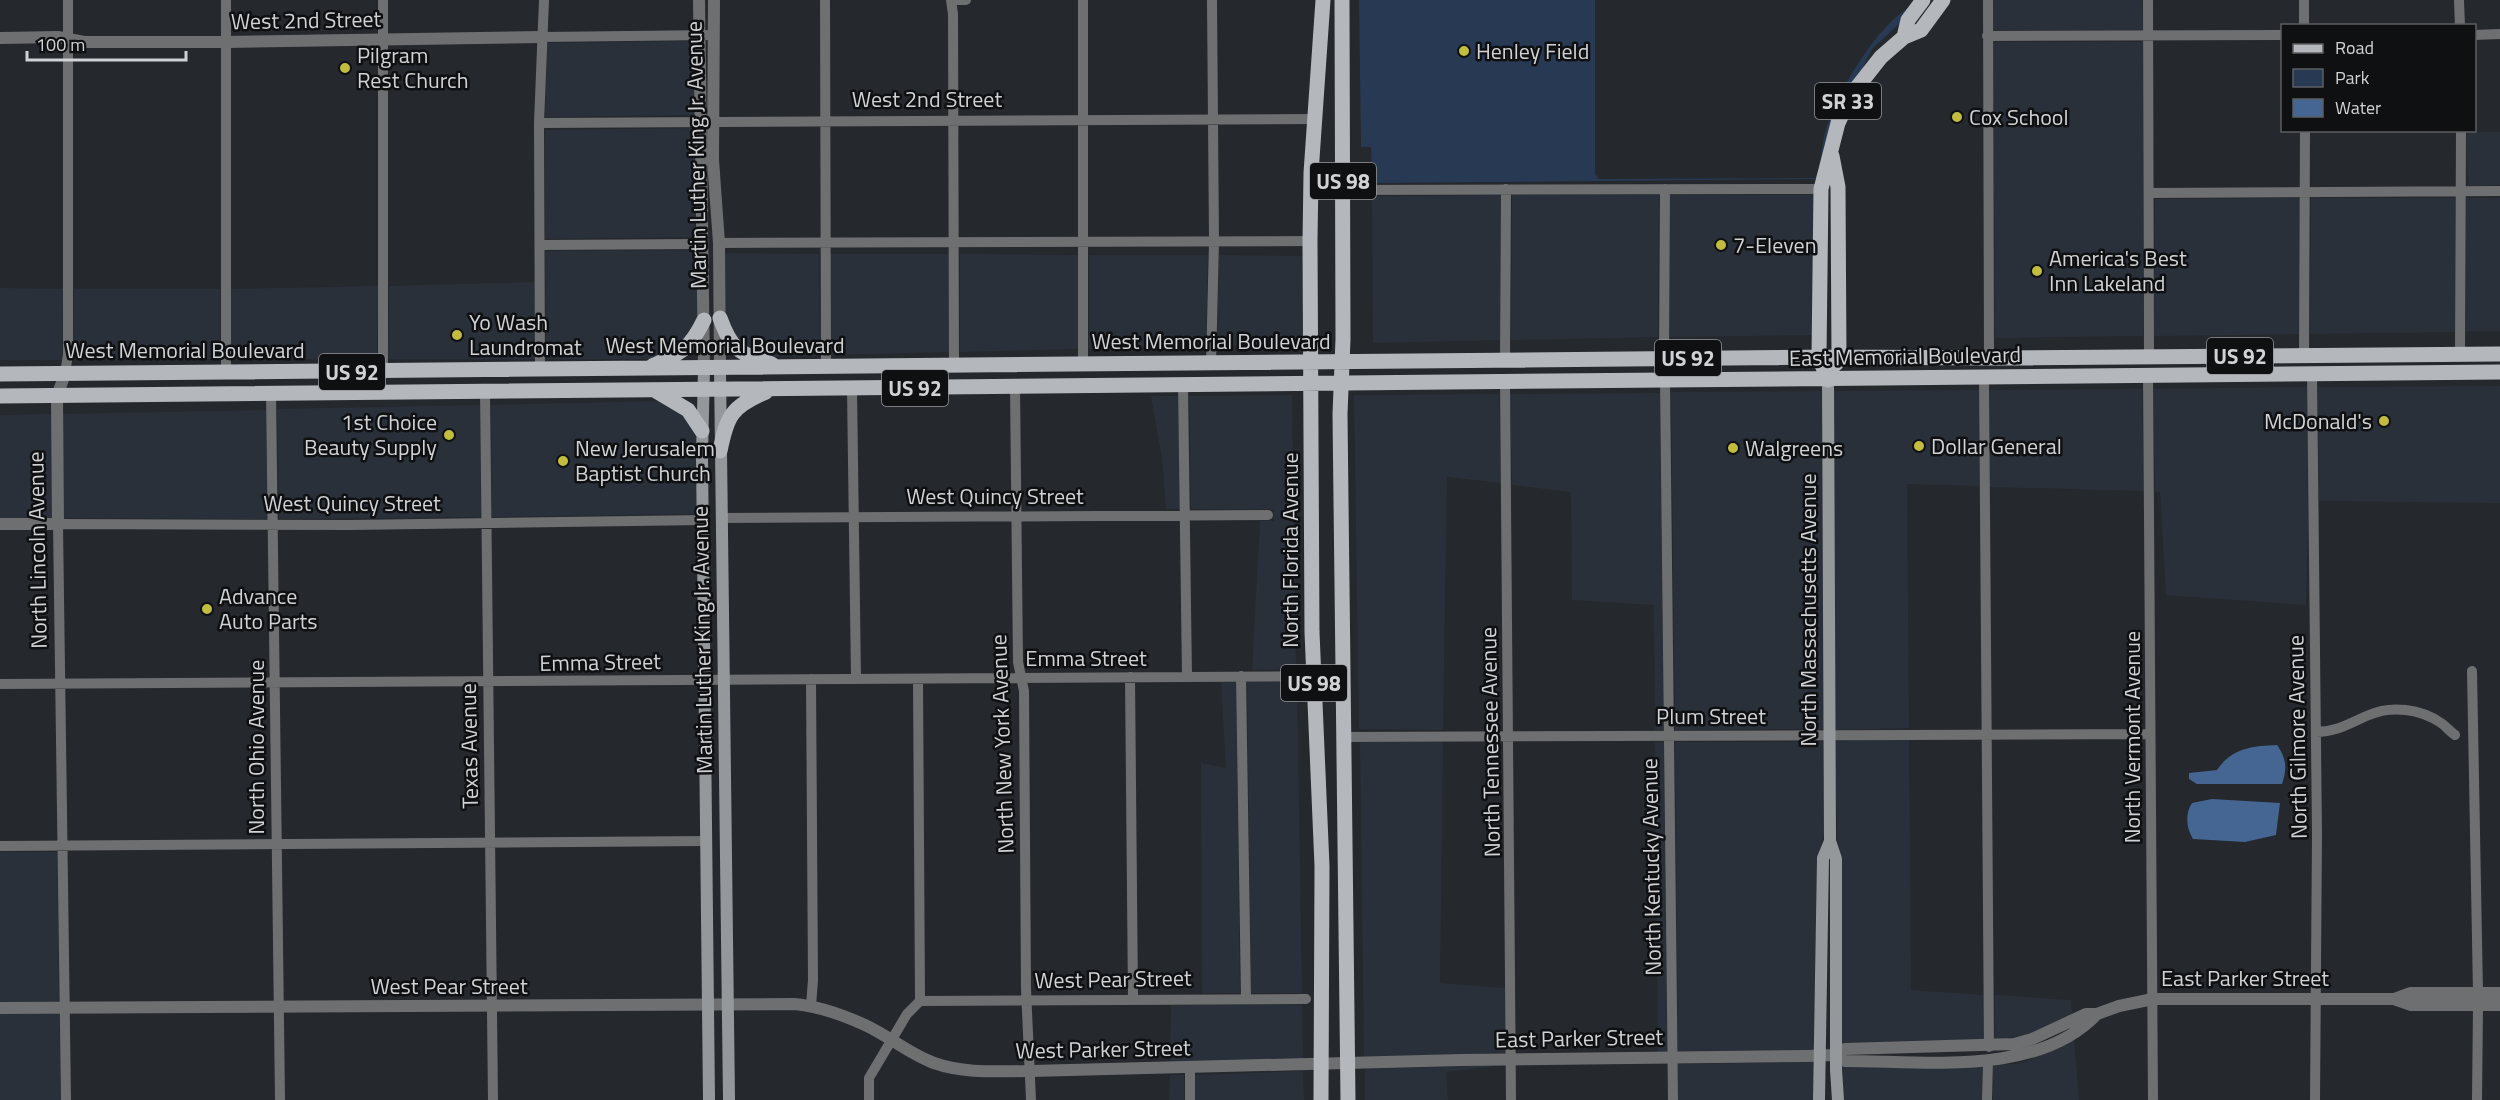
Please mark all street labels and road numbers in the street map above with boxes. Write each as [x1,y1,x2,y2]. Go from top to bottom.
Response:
street label: West 2nd Street [231,2,382,38]
street label: Martin Luther King Jr. Avenue [677,21,715,289]
street label: West 2nd Street [852,82,1002,116]
road number: SR 33 [1815,83,1881,119]
road number: US 98 [1310,163,1376,199]
street label: West Memorial Boulevard [1091,324,1331,358]
street label: West Memorial Boulevard [605,328,845,362]
street label: West Memorial Boulevard [65,333,305,367]
street label: East Memorial Boulevard [1789,337,2021,375]
road number: US 92 [2207,338,2273,374]
road number: US 92 [1655,340,1721,376]
road number: US 92 [319,354,385,390]
road number: US 92 [882,370,948,406]
street label: North Lincoln Avenue [18,451,56,649]
street label: North Florida Avenue [1273,452,1307,648]
street label: North Massachusetts Avenue [1791,473,1825,747]
street label: West Quincy Street [906,479,1084,513]
street label: West Quincy Street [263,486,441,520]
street label: Martin Luther King Jr. Avenue [683,506,721,774]
street label: North Tennessee Avenue [1471,627,1509,857]
street label: North Vermont Avenue [2115,631,2149,843]
street label: North New York Avenue [981,634,1023,854]
street label: North Gilmore Avenue [2278,635,2316,839]
street label: Emma Street [1025,641,1147,675]
street label: Emma Street [539,644,661,680]
street label: North Ohio Avenue [239,660,273,834]
road number: US 98 [1281,665,1347,701]
street label: Texas Avenue [451,683,487,809]
street label: Plum Street [1656,699,1766,733]
street label: North Kentucky Avenue [1632,758,1670,976]
street label: West Pear Street [1034,961,1192,997]
street label: East Parker Street [2161,961,2329,995]
street label: West Pear Street [370,969,528,1003]
street label: East Parker Street [1495,1020,1664,1056]
street label: West Parker Street [1015,1030,1191,1068]

